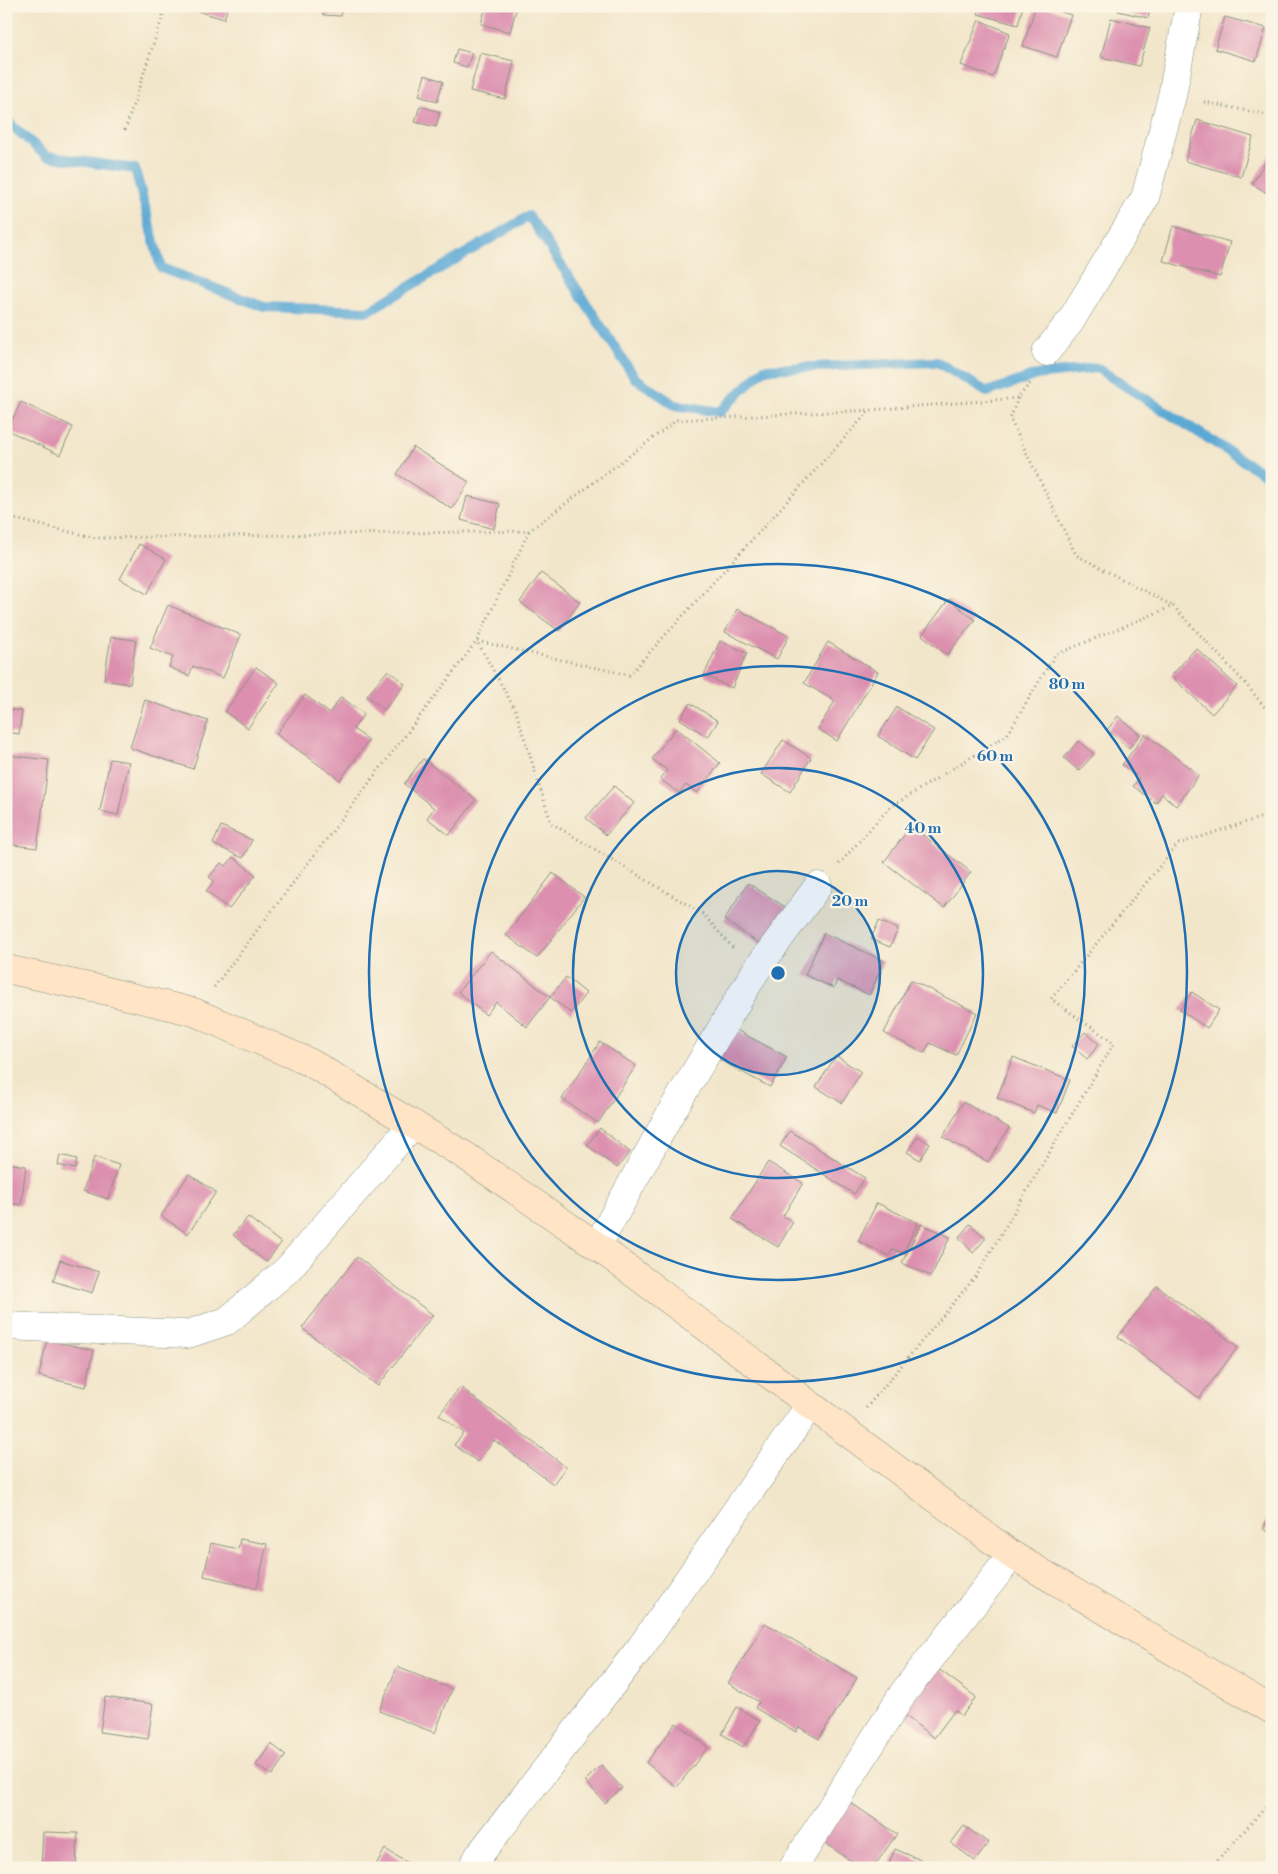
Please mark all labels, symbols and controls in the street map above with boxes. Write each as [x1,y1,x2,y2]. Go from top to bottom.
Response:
text: 80 m [1049,675,1086,694]
text: 60 m [977,747,1014,766]
text: 40 m [904,819,942,838]
text: 20 m [832,892,869,911]
centre of rings [769,964,787,982]

